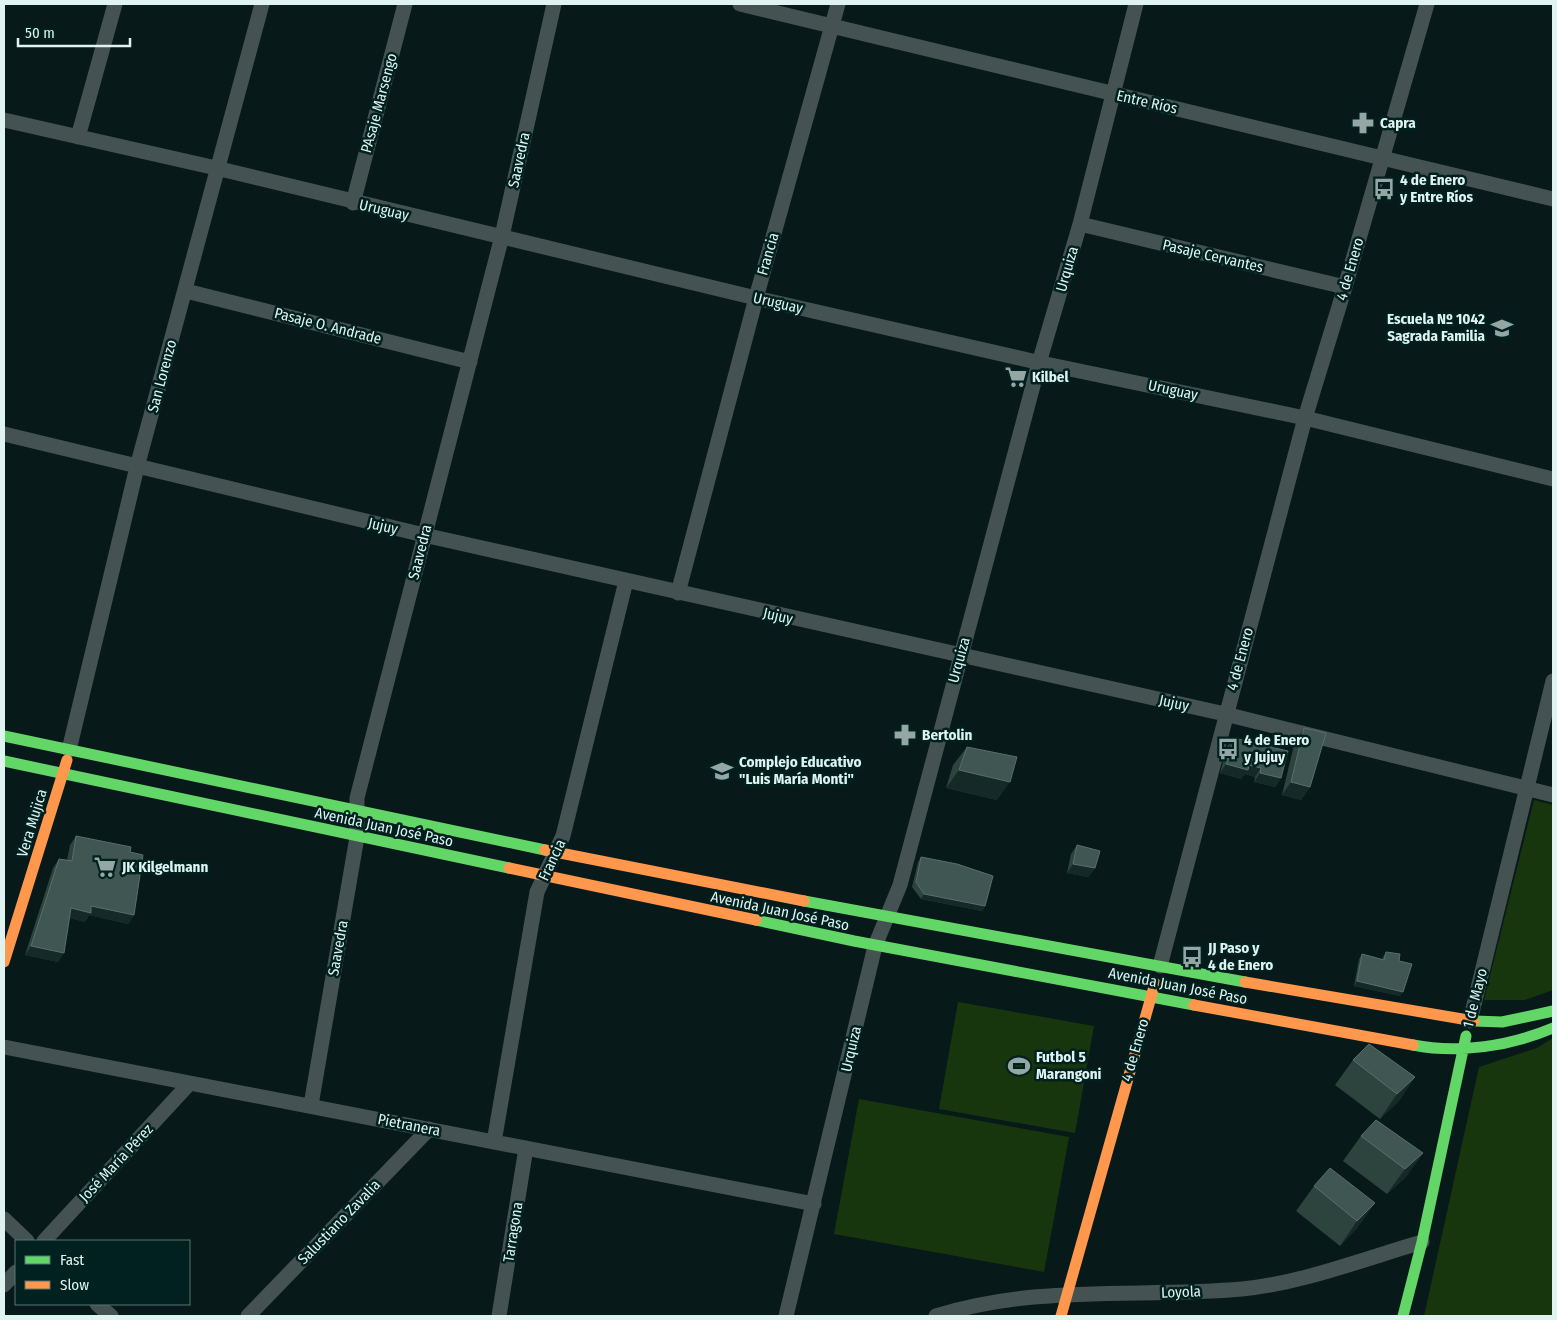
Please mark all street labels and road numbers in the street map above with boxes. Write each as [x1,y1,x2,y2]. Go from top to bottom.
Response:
street label: PAsaje Marsengo [357,51,401,155]
street label: Entre Ríos [1115,86,1179,118]
street label: Saavedra [504,131,534,189]
street label: Uruguay [357,196,411,225]
street label: Francia [753,231,783,277]
street label: 4 de Enero [1332,235,1368,303]
street label: Pasaje Cervantes [1161,236,1265,276]
street label: Urquiza [1052,244,1082,294]
street label: Uruguay [751,289,805,318]
street label: Pasaje O. Andrade [273,304,383,348]
street label: San Lorenzo [144,338,180,414]
street label: Uruguay [1146,376,1200,404]
street label: Jujuy [366,514,400,538]
street label: Saavedra [404,523,436,581]
street label: Jujuy [761,604,795,628]
street label: 4 de Enero [1223,625,1257,693]
street label: Urquiza [944,635,974,685]
street label: Jujuy [1157,691,1191,715]
street label: Vera Mujica [13,787,51,859]
street label: Avenida Juan José Paso [313,804,455,851]
street label: Francia [535,836,569,884]
street label: Avenida Juan José Paso [709,888,851,935]
street label: Saavedra [324,919,352,977]
street label: Avenida Juan José Paso [1107,964,1249,1008]
street label: 1 de Mayo [1459,966,1491,1030]
street label: 4 de Enero [1117,1016,1153,1084]
street label: Urquiza [837,1024,865,1074]
street label: Pietranera [376,1110,442,1140]
street label: José María Pérez [75,1120,157,1206]
street label: Salustiano Zavalia [294,1176,384,1268]
street label: Tarragona [499,1201,527,1263]
street label: Loyola [1161,1282,1201,1302]

